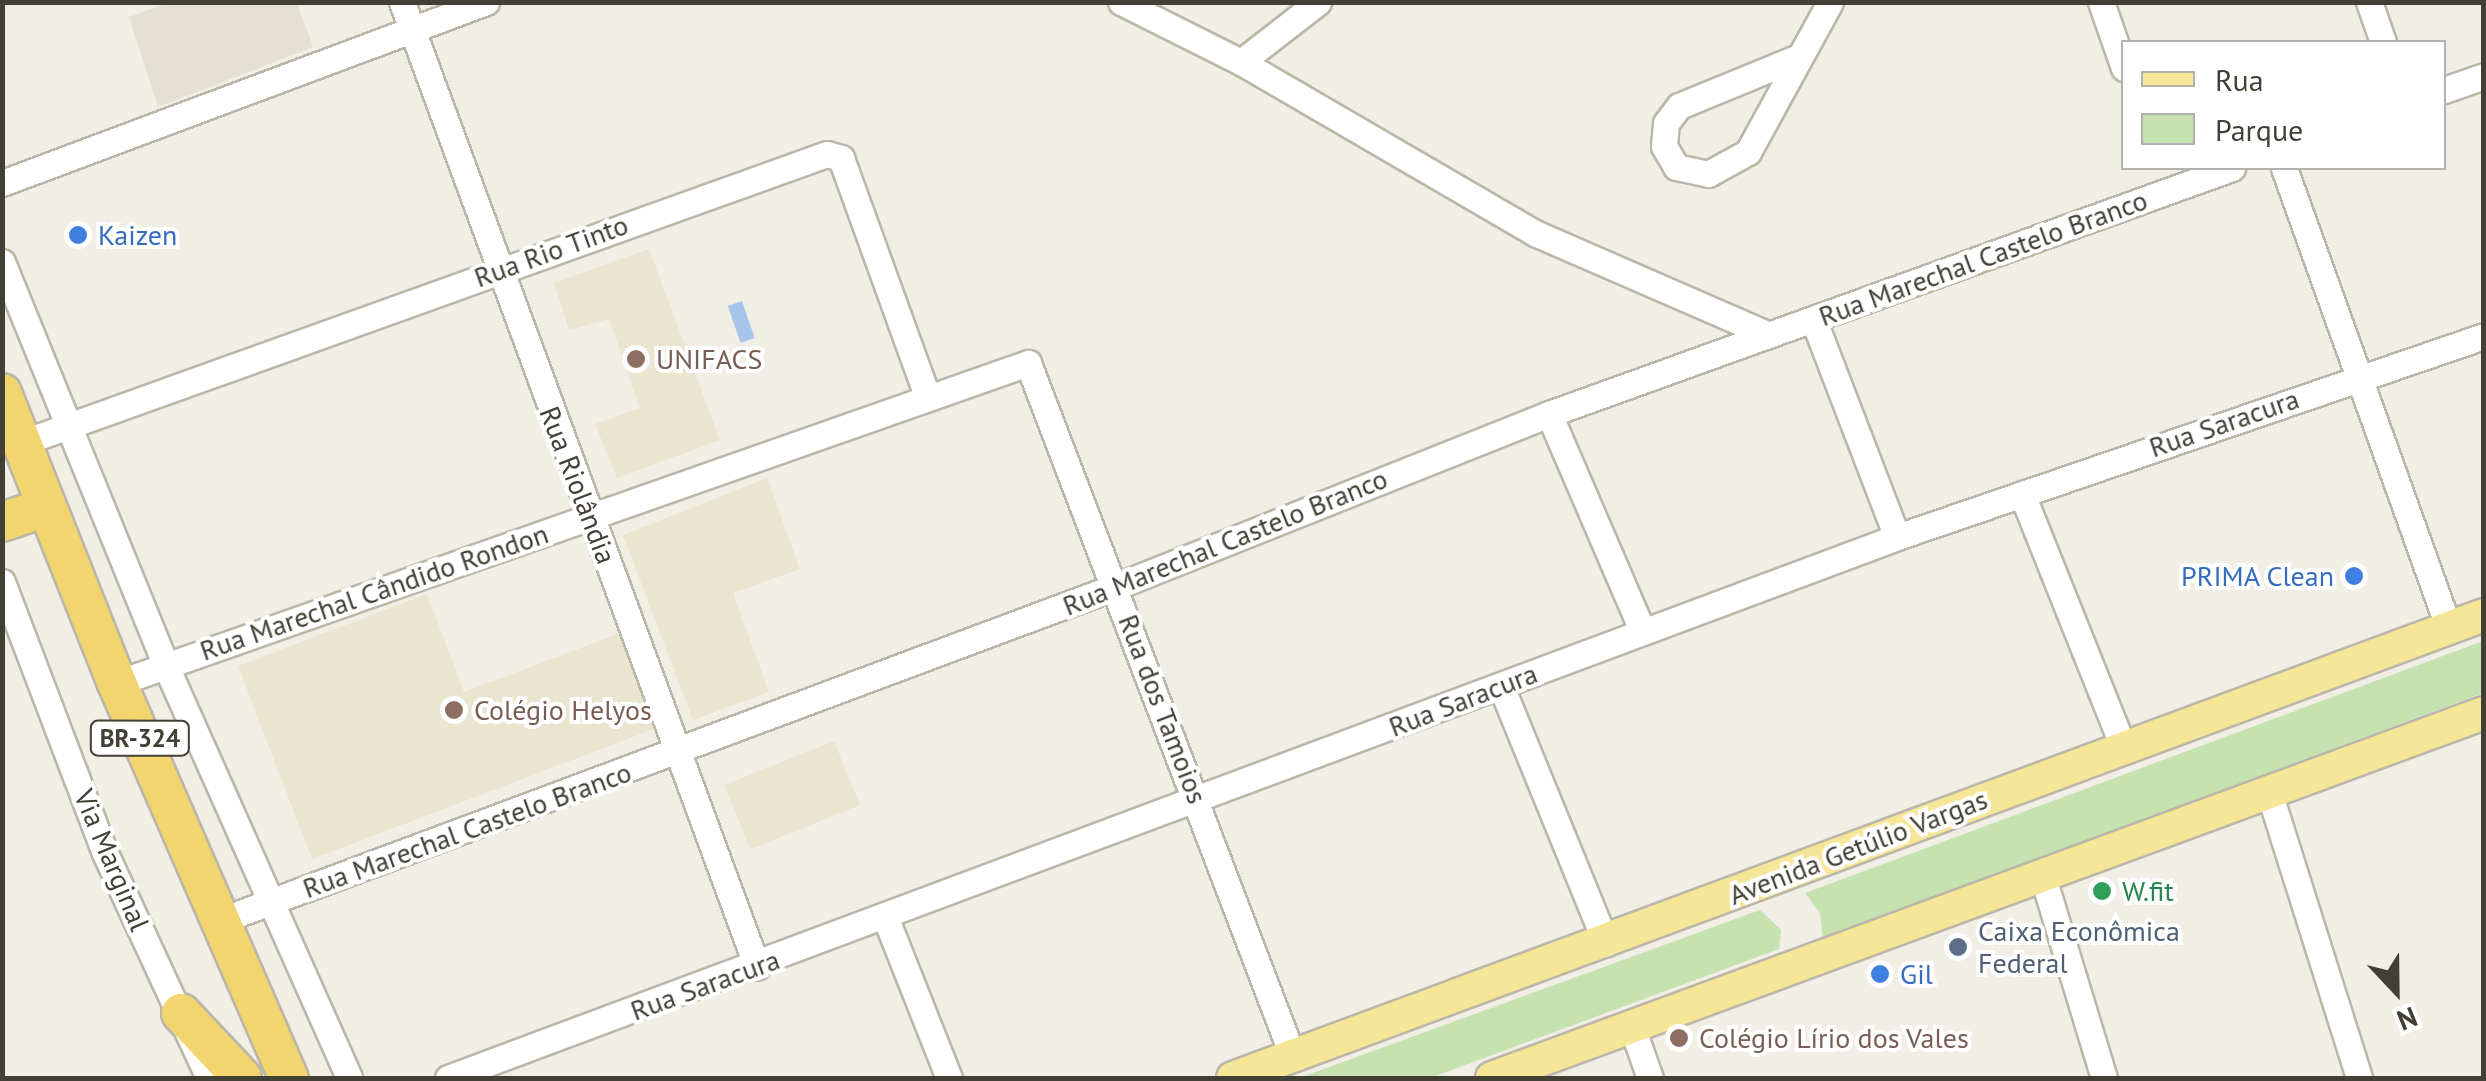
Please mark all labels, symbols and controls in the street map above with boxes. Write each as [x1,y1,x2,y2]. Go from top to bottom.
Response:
legend [2121,40,2446,170]
text: Rua [2215,60,2264,99]
text: Parque [2215,110,2303,149]
street label: Rua Marechal Castelo Branco [1814,183,2152,333]
street label: Rua Rio Tinto [469,208,633,294]
place label: Kaizen [98,218,177,252]
marker: Kaizen [67,224,89,246]
place label: UNIFACS [656,342,762,376]
marker: UNIFACS [625,348,647,370]
street label: Rua Saracura [2145,382,2303,464]
street label: Rua Riolândia [533,402,623,568]
street label: Rua Marechal Castelo Branco [1058,461,1392,623]
street label: Rua Marechal Cândido Rondon [195,517,553,667]
place label: PRIMA Clean [2180,559,2334,593]
marker: PRIMA Clean [2343,565,2365,587]
street label: Rua dos Tamoios [1111,609,1215,809]
street label: Rua Saracura [1384,656,1542,744]
place label: Colégio Helyos [474,693,652,727]
marker: Colégio Helyos [443,699,465,721]
road number: BR-324 [88,718,192,758]
street label: Rua Marechal Castelo Branco [298,755,636,905]
street label: Avenida Getúlio Vargas [1724,782,1992,912]
street label: Via Marginal [67,784,157,936]
place label: W.fit [2122,874,2174,908]
marker: W.fit [2091,880,2113,902]
place label: Caixa Econômica Federal [1978,914,2180,980]
marker: Caixa Econômica Federal [1947,936,1969,958]
north arrow [2346,941,2446,1041]
street label: Rua Saracura [626,943,784,1027]
place label: Gil [1900,957,1933,991]
marker: Gil [1869,963,1891,985]
text: N [2392,999,2423,1040]
place label: Colégio Lírio dos Vales [1699,1021,1970,1055]
marker: Colégio Lírio dos Vales [1668,1027,1690,1049]

